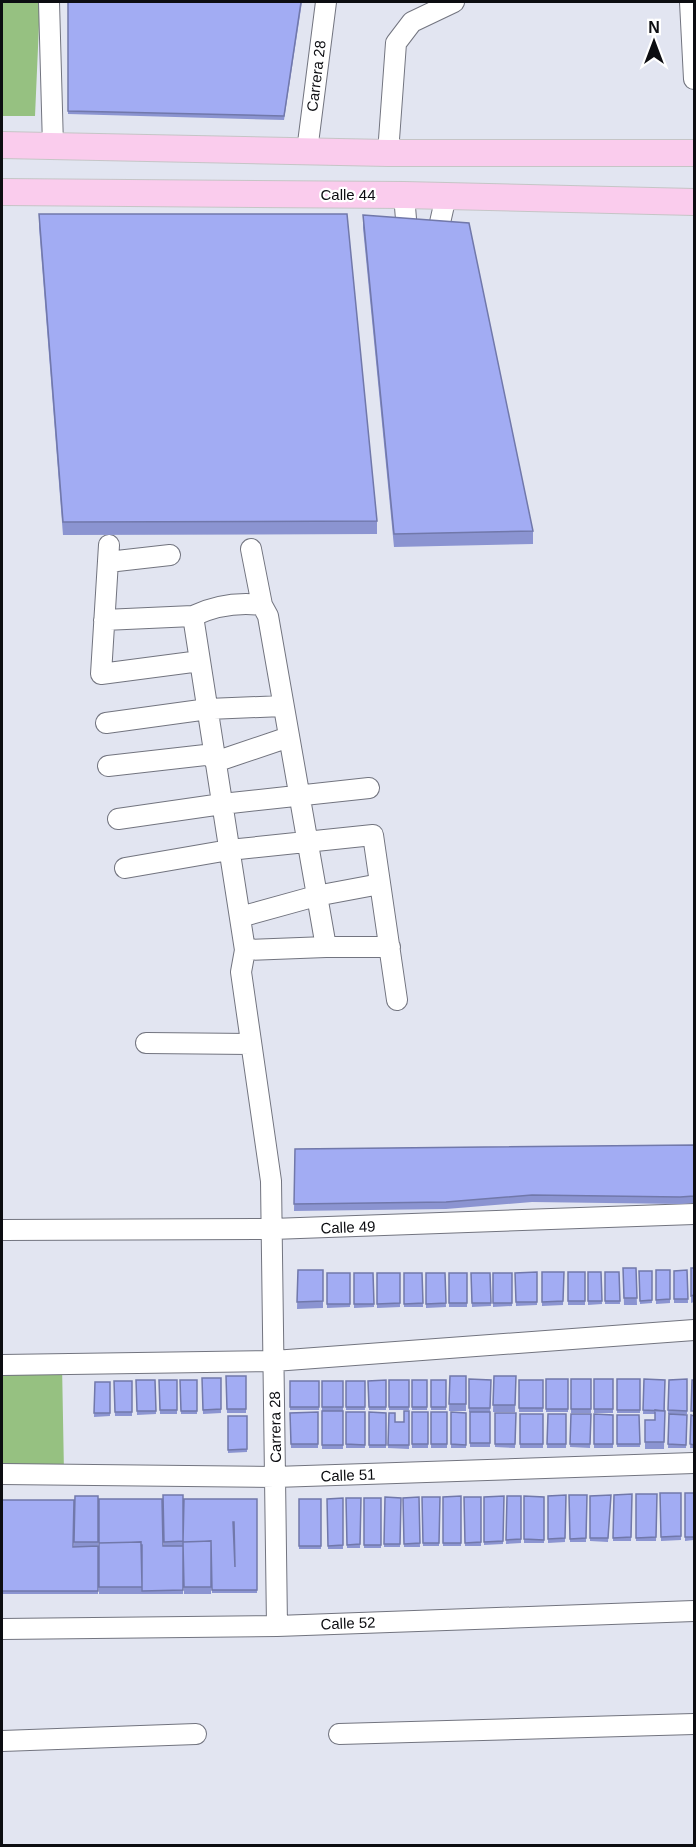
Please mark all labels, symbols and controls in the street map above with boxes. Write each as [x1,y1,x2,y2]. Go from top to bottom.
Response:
north arrow [624,12,684,72]
text: N [648,19,660,36]
street label: Carrera 28 [303,39,329,113]
street label: Calle 44 [320,186,376,203]
street label: Calle 49 [320,1218,376,1236]
street label: Carrera 28 [266,1391,284,1463]
street label: Calle 51 [320,1466,376,1484]
street label: Calle 52 [320,1614,376,1632]

